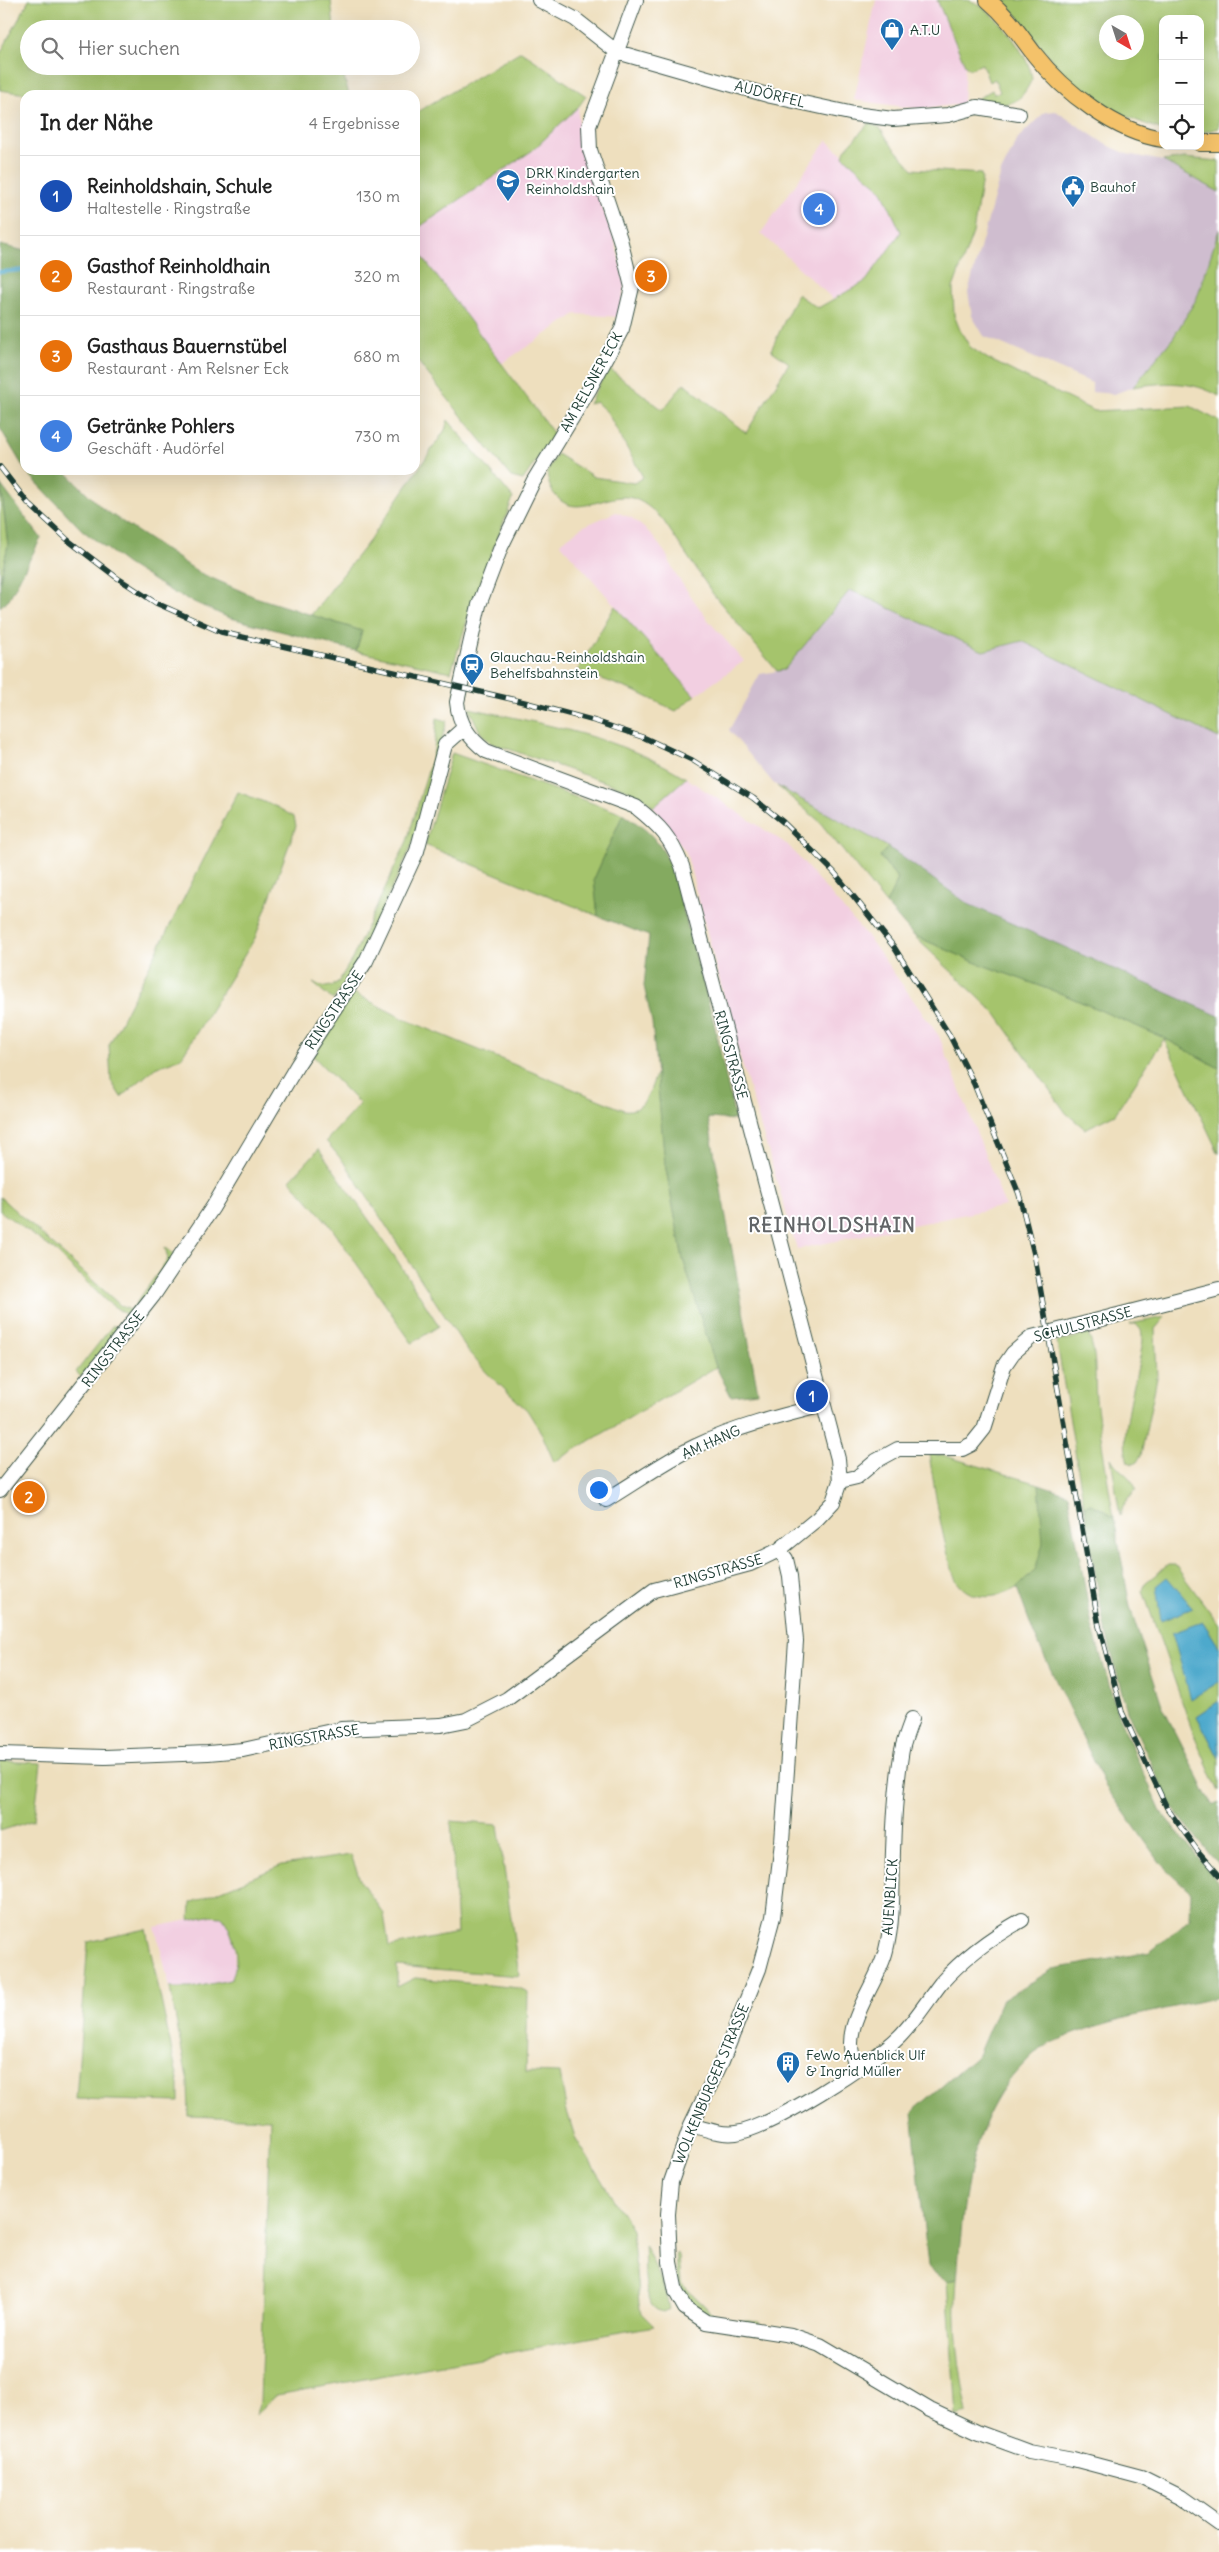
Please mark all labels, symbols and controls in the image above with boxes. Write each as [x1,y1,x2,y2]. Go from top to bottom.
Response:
north arrow [1099,15,1144,60]
map controls [1159,15,1204,150]
button: + [1159,15,1204,60]
shop icon: A.T.U [879,17,905,51]
search box [20,20,420,75]
place label: A.T.U [910,21,940,39]
icon: search [38,34,66,62]
text: Hier suchen [78,36,180,60]
button: − [1159,60,1204,105]
street label: AUDÖRFEL [733,77,807,112]
button: locate [1159,105,1204,150]
text: In der Nähe [40,109,153,136]
text: 4 Ergebnisse [309,113,400,133]
place label: DRK Kindergarten Reinholdshain [526,164,640,198]
school or university icon: DRK Kindergarten Reinholdshain [495,168,521,202]
text: Reinholdshain, Schule [87,174,272,198]
public building icon: Bauhof [1060,174,1086,208]
place label: Bauhof [1090,178,1136,196]
text: 1 [53,186,59,206]
text: 130 m [356,186,400,206]
pin: 4 [803,190,835,228]
text: Haltestelle · Ringstraße [87,198,251,218]
text: Gasthof Reinholdhain [87,254,270,278]
pin: 3 [635,257,667,295]
text: 2 [52,266,60,286]
text: 320 m [354,266,400,286]
text: Restaurant · Ringstraße [87,278,255,298]
street label: AM RELSNER ECK [556,328,626,435]
text: Gasthaus Bauernstübel [87,334,287,358]
text: 3 [51,346,61,366]
text: 680 m [353,346,400,366]
text: Restaurant · Am Relsner Eck [87,358,289,378]
text: Getränke Pohlers [87,414,235,438]
text: 4 [51,426,61,446]
text: 730 m [355,426,400,446]
text: Geschäft · Audörfel [87,438,224,458]
place label: Glauchau-Reinholdshain Behelfsbahnstein [490,648,645,682]
station icon: Glauchau-Reinholdshain Behelfsbahnstein [459,652,485,686]
street label: RINGSTRASSE [301,967,367,1053]
street label: RINGSTRASSE [710,1008,752,1102]
district label: REINHOLDSHAIN [748,1213,916,1237]
street label: SCHULSTRASSE [1032,1302,1134,1346]
street label: RINGSTRASSE [78,1307,148,1391]
pin: 1 [796,1377,828,1415]
street label: AM HANG [679,1421,743,1463]
your location [586,1477,612,1503]
pin: 2 [13,1478,45,1516]
street label: RINGSTRASSE [671,1550,765,1592]
street label: RINGSTRASSE [267,1720,361,1754]
street label: AUENBLICK [878,1858,902,1936]
street label: WOLKENBURGER STRASSE [669,2001,753,2167]
place label: FeWo Auenblick Ulf & Ingrid Müller [806,2046,926,2080]
building icon: FeWo Auenblick Ulf & Ingrid Müller [775,2050,801,2084]

